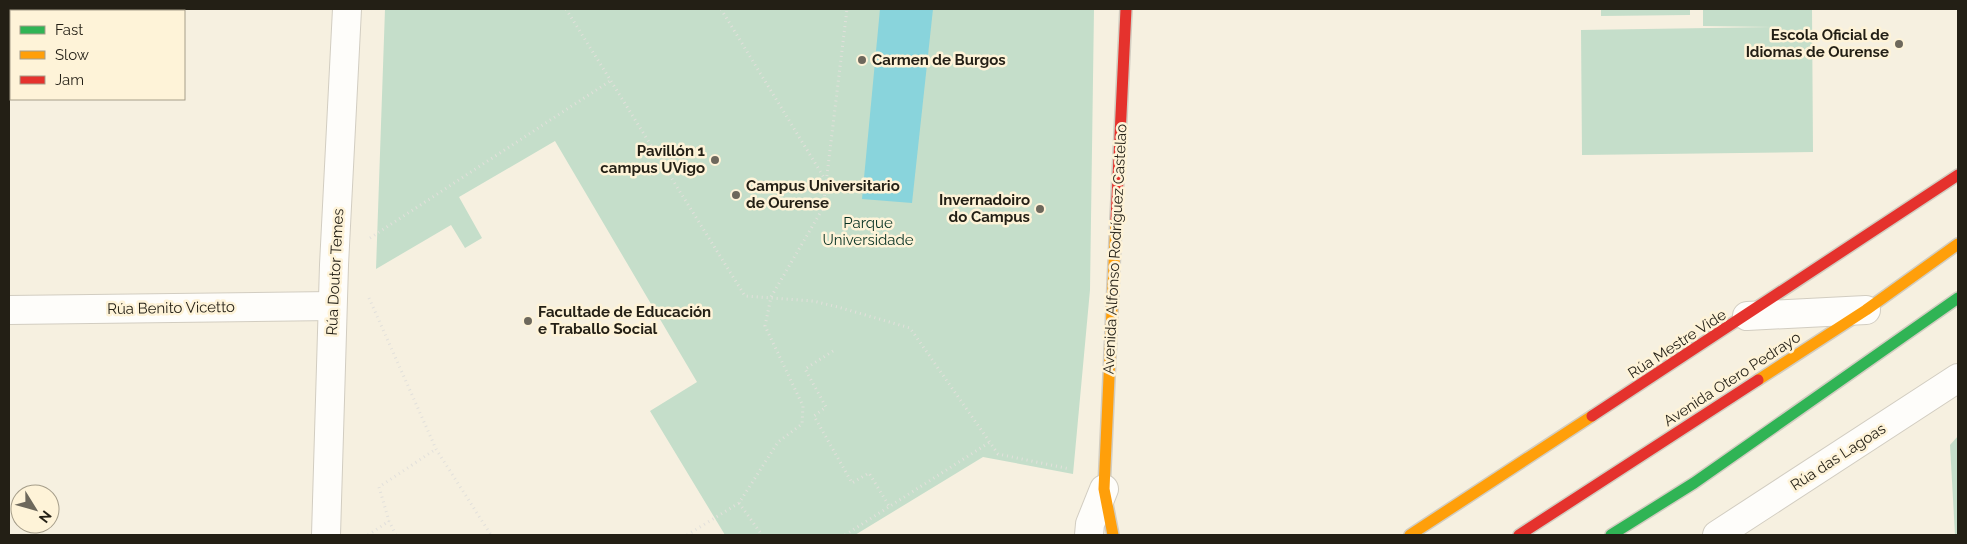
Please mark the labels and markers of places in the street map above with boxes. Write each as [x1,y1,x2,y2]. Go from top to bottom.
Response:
place label: Escola Oficial de Idiomas de Ourense [1746,26,1889,61]
marker: Escola Oficial de Idiomas de Ourense [1893,38,1905,50]
place label: Carmen de Burgos [872,51,1006,69]
marker: Carmen de Burgos [856,54,868,66]
place label: Pavillón 1 campus UVigo [600,142,706,177]
marker: Pavillón 1 campus UVigo [709,154,721,166]
place label: Campus Universitario de Ourense [746,177,900,212]
marker: Campus Universitario de Ourense [730,189,742,201]
place label: Invernadoiro do Campus [939,191,1030,226]
marker: Invernadoiro do Campus [1034,203,1046,215]
place label: Facultade de Educación e Traballo Social [538,303,711,338]
marker: Facultade de Educación e Traballo Social [522,315,534,327]

